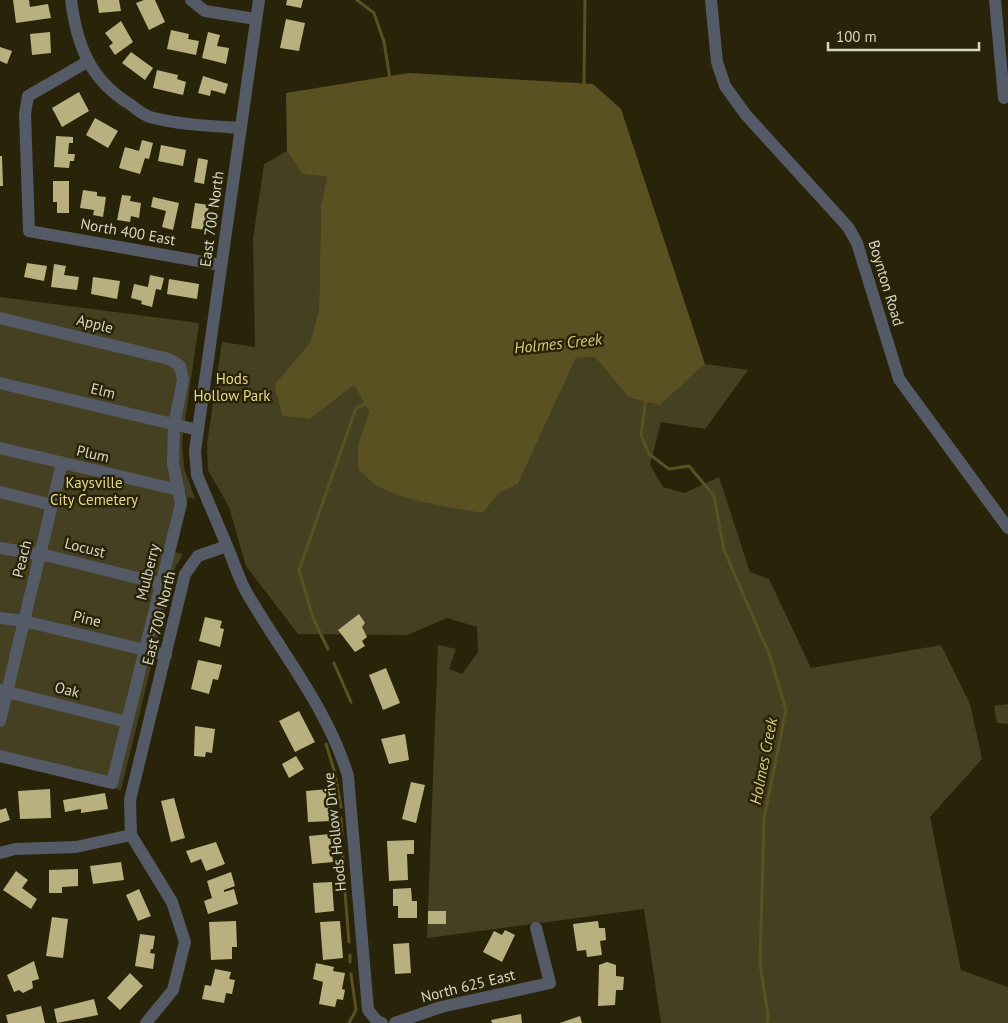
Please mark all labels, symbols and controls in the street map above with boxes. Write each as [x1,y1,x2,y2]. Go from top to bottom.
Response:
scale bar [828,20,979,52]
text: 100 m [836,27,877,46]
street label: East 700 North [195,170,228,268]
street label: North 400 East [79,214,177,249]
street label: Boynton Road [864,238,909,328]
street label: Apple [75,310,115,337]
water label: Holmes Creek [513,328,604,358]
park label: Hods Hollow Park [193,369,271,405]
street label: Elm [89,378,117,403]
street label: Plum [75,441,111,466]
park label: Kaysville City Cemetery [50,473,138,509]
street label: Locust [63,533,107,562]
street label: Peach [8,538,35,580]
street label: Mulberry [131,542,164,602]
street label: East 700 North [138,569,179,667]
street label: Pine [71,606,103,631]
street label: Oak [53,677,82,702]
water label: Holmes Creek [745,715,781,806]
street label: Hods Hollow Drive [319,772,350,892]
street label: North 625 East [419,965,517,1006]

